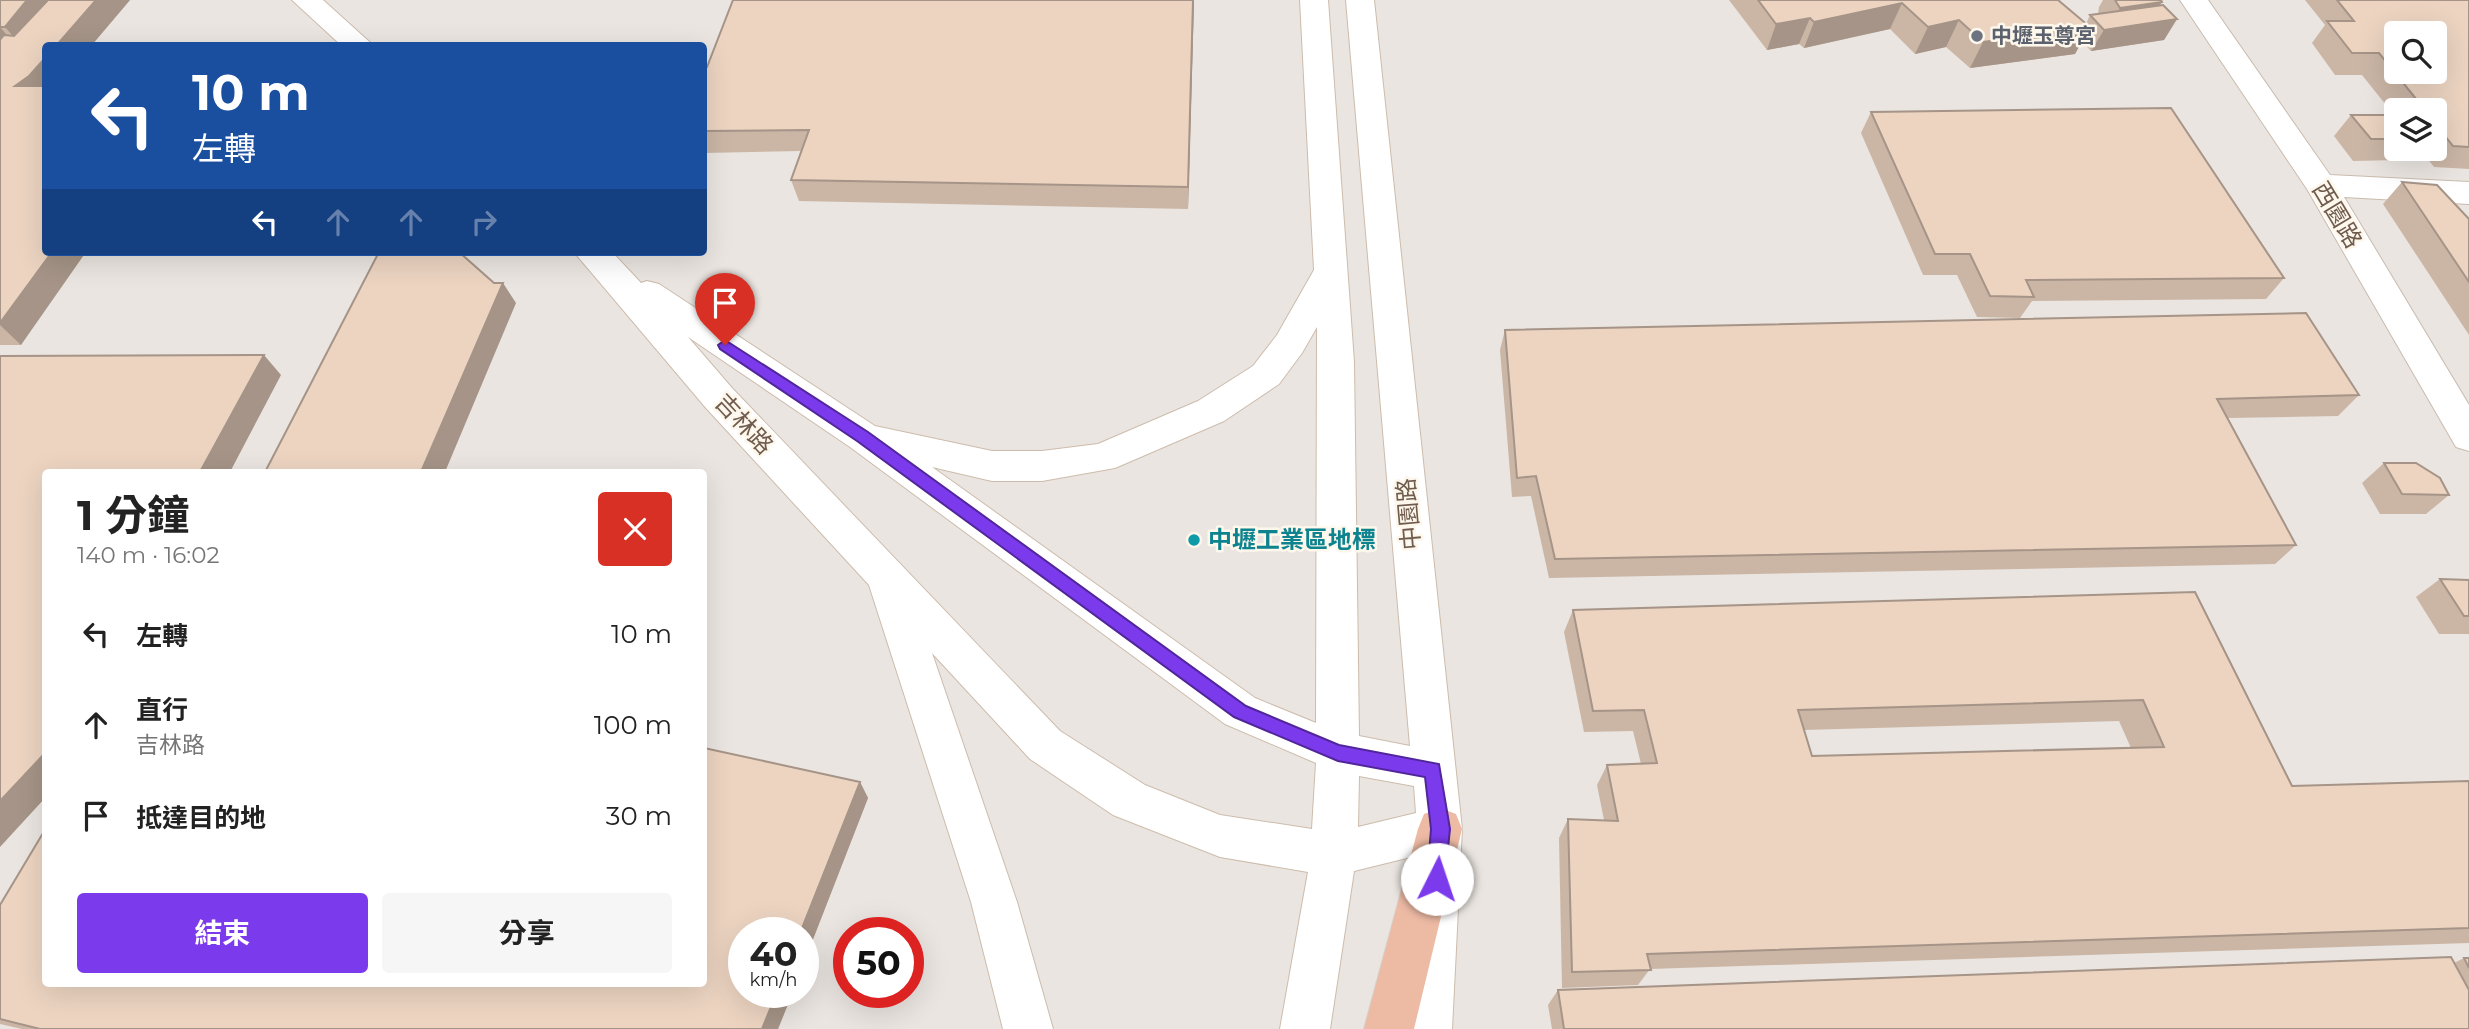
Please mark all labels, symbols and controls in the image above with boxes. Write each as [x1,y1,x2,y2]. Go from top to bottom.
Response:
map controls [2384,21,2447,161]
button: search [2384,21,2447,84]
place label: 中壢玉尊宮 [1991,23,2096,48]
marker: 中壢玉尊宮 [1969,28,1985,44]
text: 10 m [192,63,310,122]
icon: left [77,70,168,161]
button: layers [2384,98,2447,161]
text: 左轉 [192,129,256,168]
street label: 西園路 [2306,176,2368,253]
icon: left [246,203,284,241]
icon: ahead [319,203,357,241]
icon: ahead [392,203,430,241]
icon: right [465,203,503,241]
pin [695,273,755,345]
icon: arrive [706,284,744,322]
street label: 吉林路 [709,387,780,460]
street label: 中園路 [1391,477,1426,551]
text: 1 分鐘 [77,489,189,541]
button: close [598,492,672,566]
place label: 中壢工業區地標 [1208,525,1376,554]
marker: 中壢工業區地標 [1186,532,1202,548]
text: 140 m · 16:02 [77,541,220,569]
icon: left [77,615,115,653]
text: 10 m [611,618,672,650]
text: 左轉 [136,620,188,652]
text: 直行 [136,694,188,726]
icon: ahead [77,706,115,744]
text: 100 m [594,709,672,741]
text: 吉林路 [136,731,205,759]
icon: arrive [77,797,115,835]
text: 30 m [606,800,672,832]
text: 抵達目的地 [136,802,266,834]
position arrow [1400,842,1474,916]
button: 結束 [77,893,368,973]
button: 分享 [382,893,672,973]
speed limit sign: 50 [833,917,924,1008]
text: 40 [750,932,797,975]
text: km/h [749,969,798,991]

